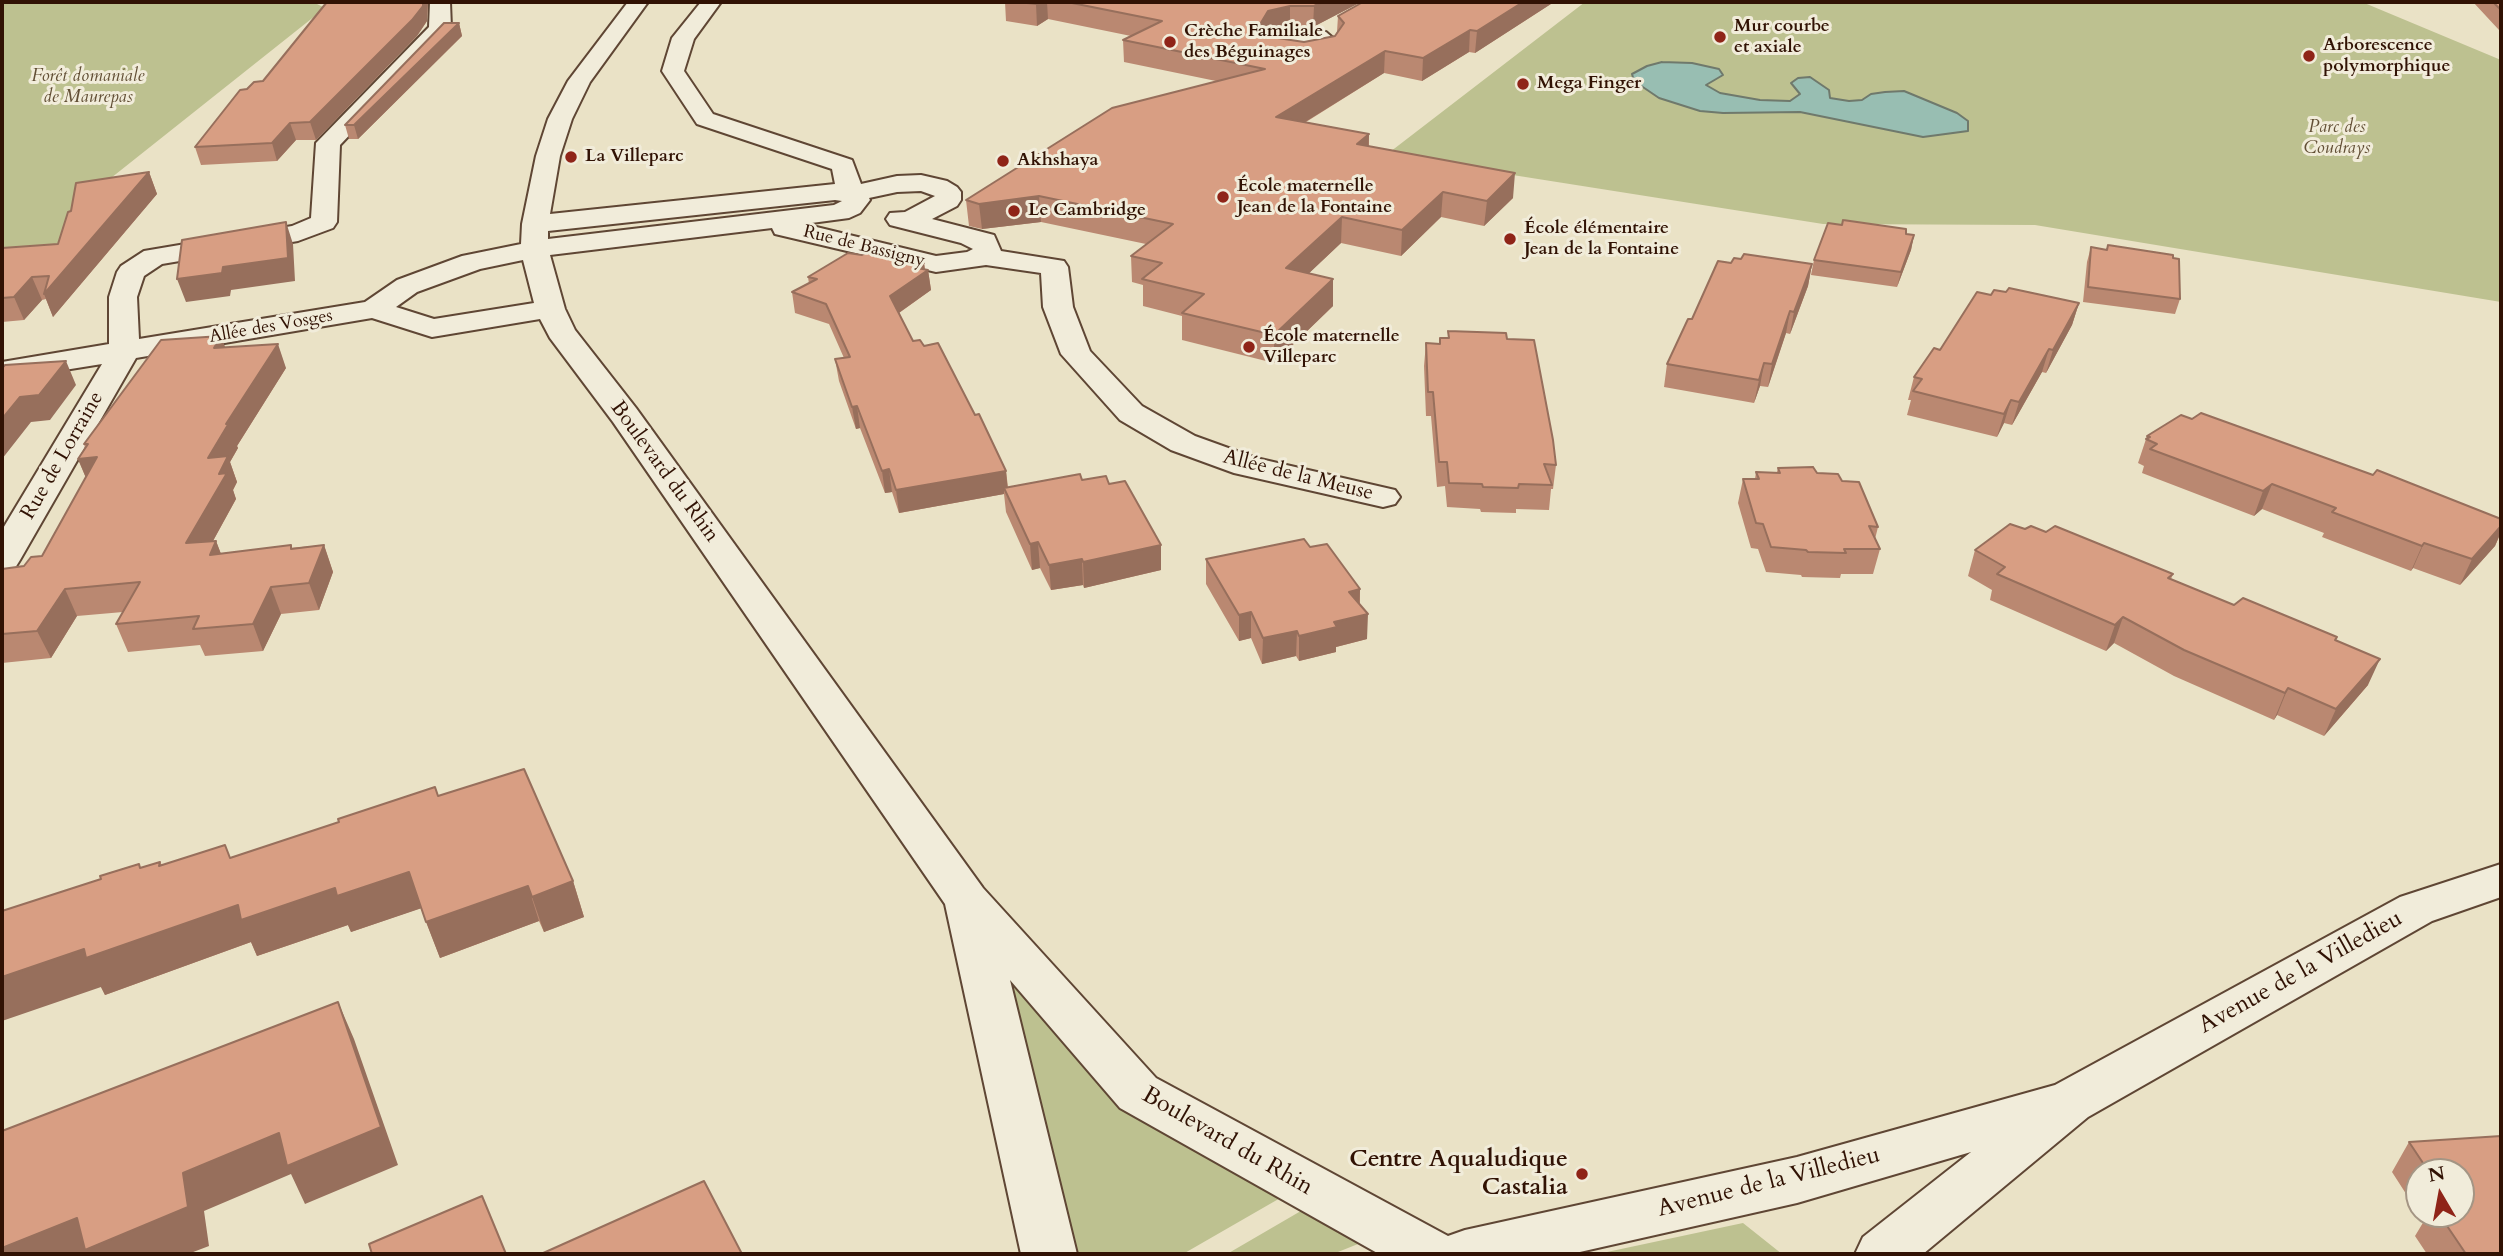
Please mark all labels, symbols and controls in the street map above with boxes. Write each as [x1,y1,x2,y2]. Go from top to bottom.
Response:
place label: Mur courbe et axiale [1734,16,1830,58]
place label: Crèche Familiale des Béguinages [1184,21,1323,64]
marker: Mur courbe et axiale [1712,29,1728,45]
marker: Crèche Familiale des Béguinages [1162,34,1178,50]
place label: Arborescence polymorphique [2323,35,2450,78]
marker: Arborescence polymorphique [2301,48,2317,64]
park label: Forêt domaniale de Maurepas [32,66,144,108]
place label: Mega Finger [1537,73,1641,95]
marker: Mega Finger [1515,76,1531,92]
park label: Parc des Coudrays [2304,117,2370,160]
place label: La Villeparc [585,146,684,168]
marker: La Villeparc [563,149,579,165]
place label: Akhshaya [1017,150,1098,172]
marker: Akhshaya [995,153,1011,169]
place label: École maternelle Jean de la Fontaine [1237,176,1392,218]
marker: École maternelle Jean de la Fontaine [1215,189,1231,205]
place label: Le Cambridge [1028,200,1146,222]
marker: Le Cambridge [1006,203,1022,219]
place label: École élémentaire Jean de la Fontaine [1524,218,1679,260]
street label: Rue de Bassigny [801,221,927,273]
marker: École élémentaire Jean de la Fontaine [1502,231,1518,247]
street label: Allée des Vosges [208,306,334,348]
place label: École maternelle Villeparc [1263,326,1400,368]
marker: École maternelle Villeparc [1241,339,1257,355]
street label: Rue de Lorraine [16,388,110,524]
street label: Boulevard du Rhin [604,396,724,548]
street label: Allée de la Meuse [1220,445,1376,507]
street label: Avenue de la Villedieu [2194,905,2408,1041]
street label: Boulevard du Rhin [1136,1081,1318,1203]
street label: Avenue de la Villedieu [1655,1141,1883,1225]
place label: Centre Aqualudique Castalia [1349,1146,1568,1202]
north arrow [2405,1158,2475,1228]
text: N [2426,1160,2447,1189]
marker: Centre Aqualudique Castalia [1574,1166,1590,1182]

